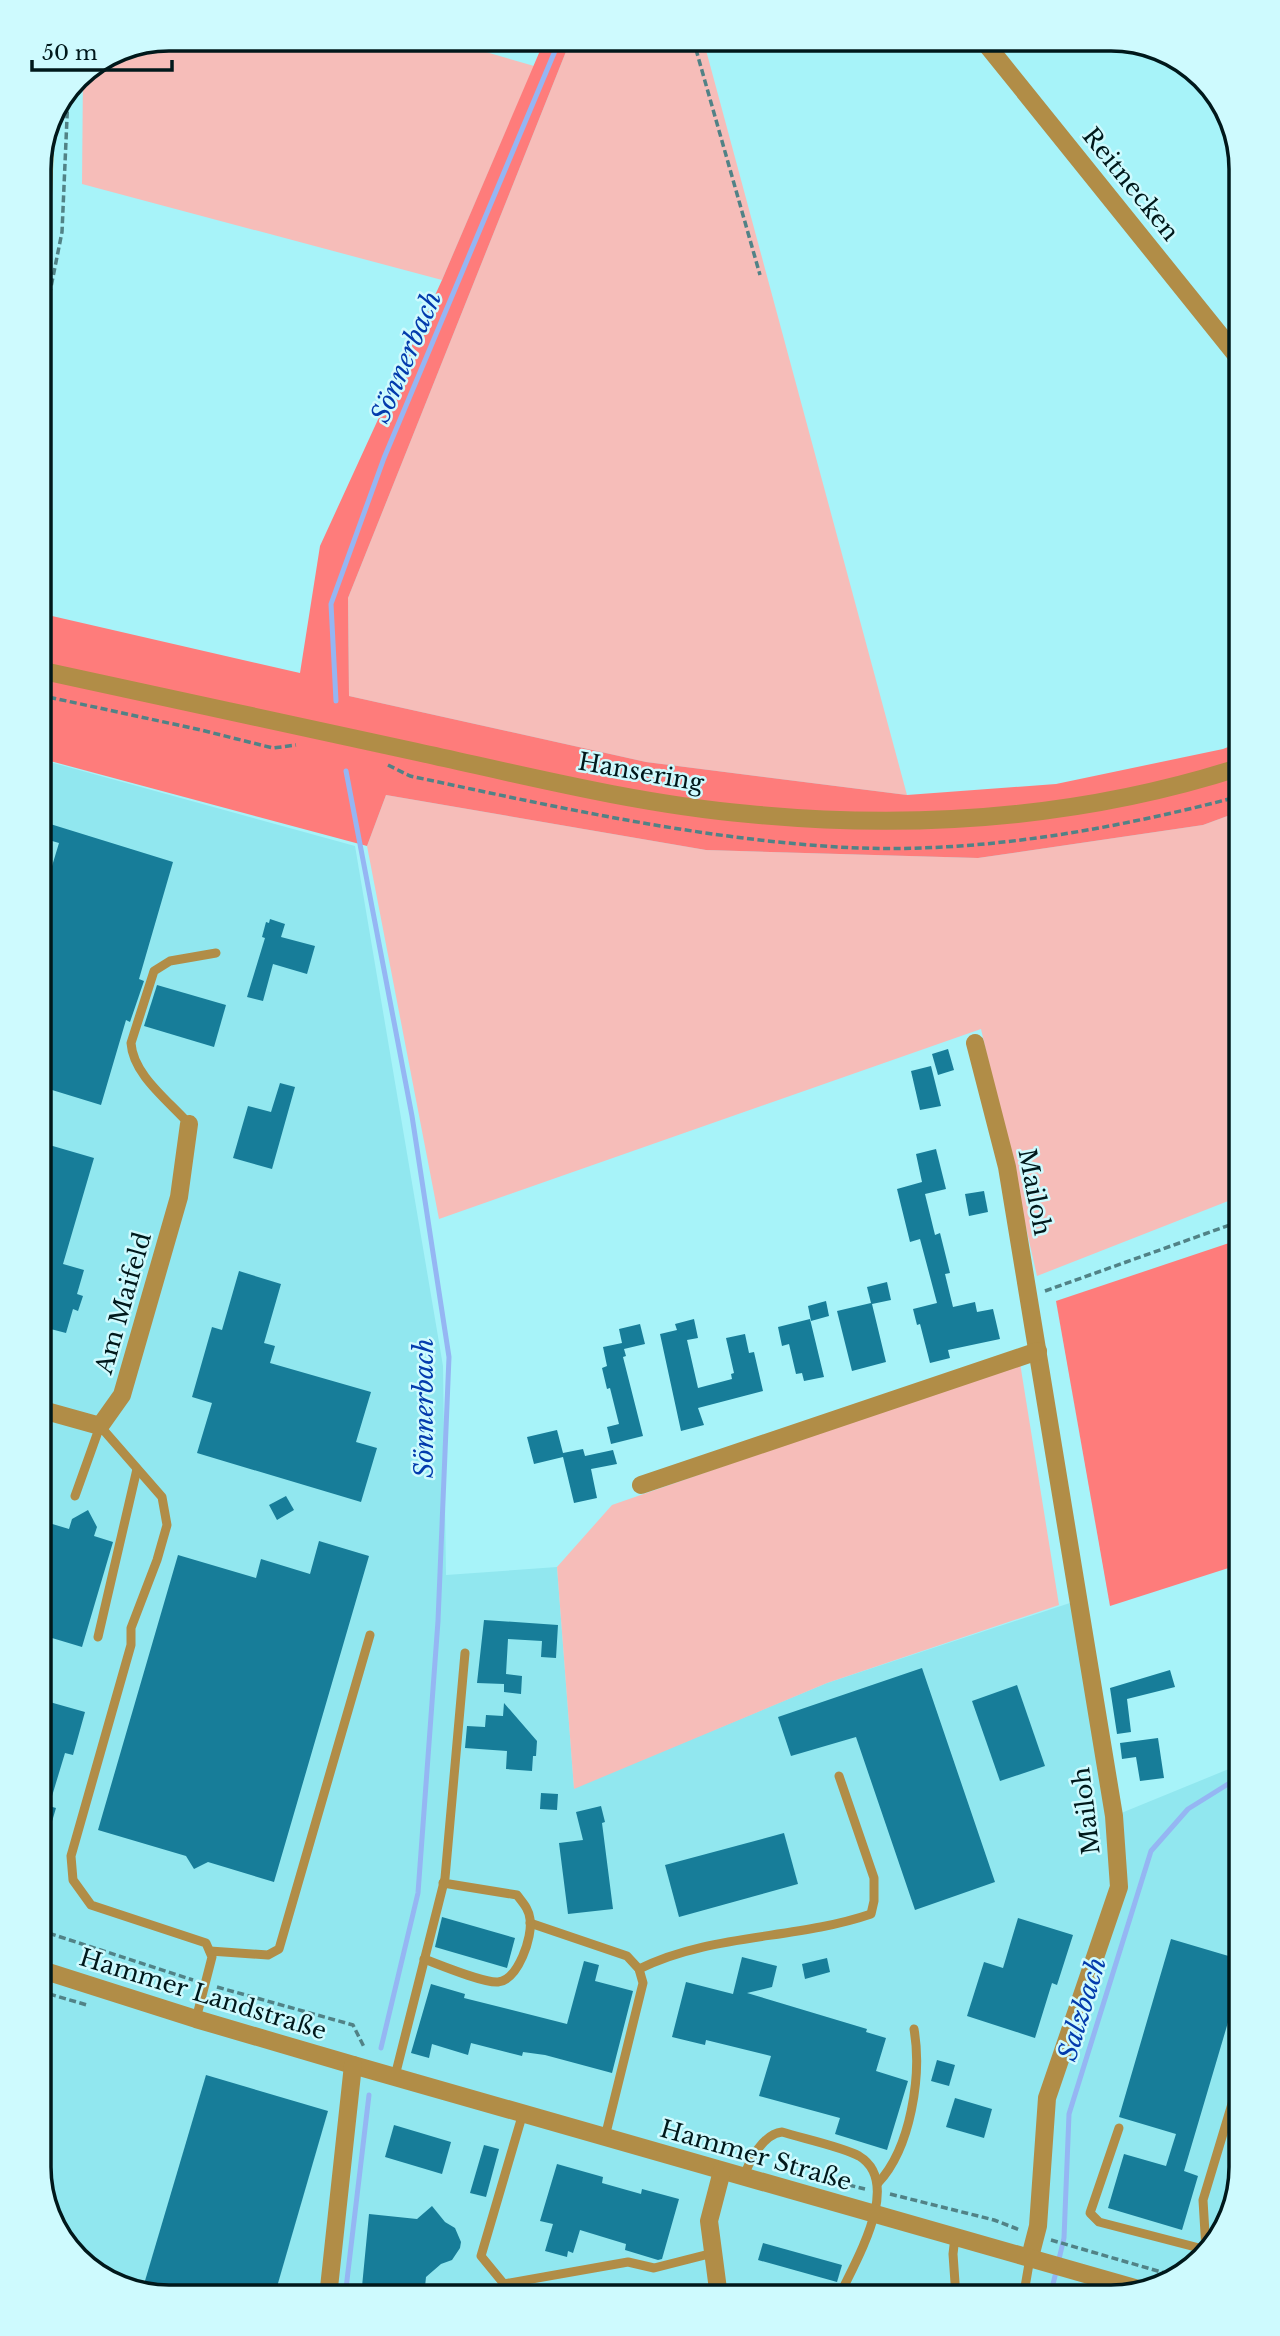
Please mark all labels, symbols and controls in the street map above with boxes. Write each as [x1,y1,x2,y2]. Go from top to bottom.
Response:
scale bar [32,28,172,72]
text: 50 m [42,40,98,66]
street label: Reitnecken [1077,122,1185,246]
water label: Sönnerbach [364,286,448,428]
street label: Hansering [576,747,707,797]
street label: Mailoh [1012,1146,1058,1238]
street label: Am Maifeld [89,1229,157,1378]
water label: Sönnerbach [408,1338,440,1478]
street label: Mailoh [1066,1766,1106,1856]
street label: Hammer Landstraße [76,1943,330,2045]
water label: Salzbach [1051,1953,1113,2065]
street label: Hammer Straße [657,2114,855,2196]

